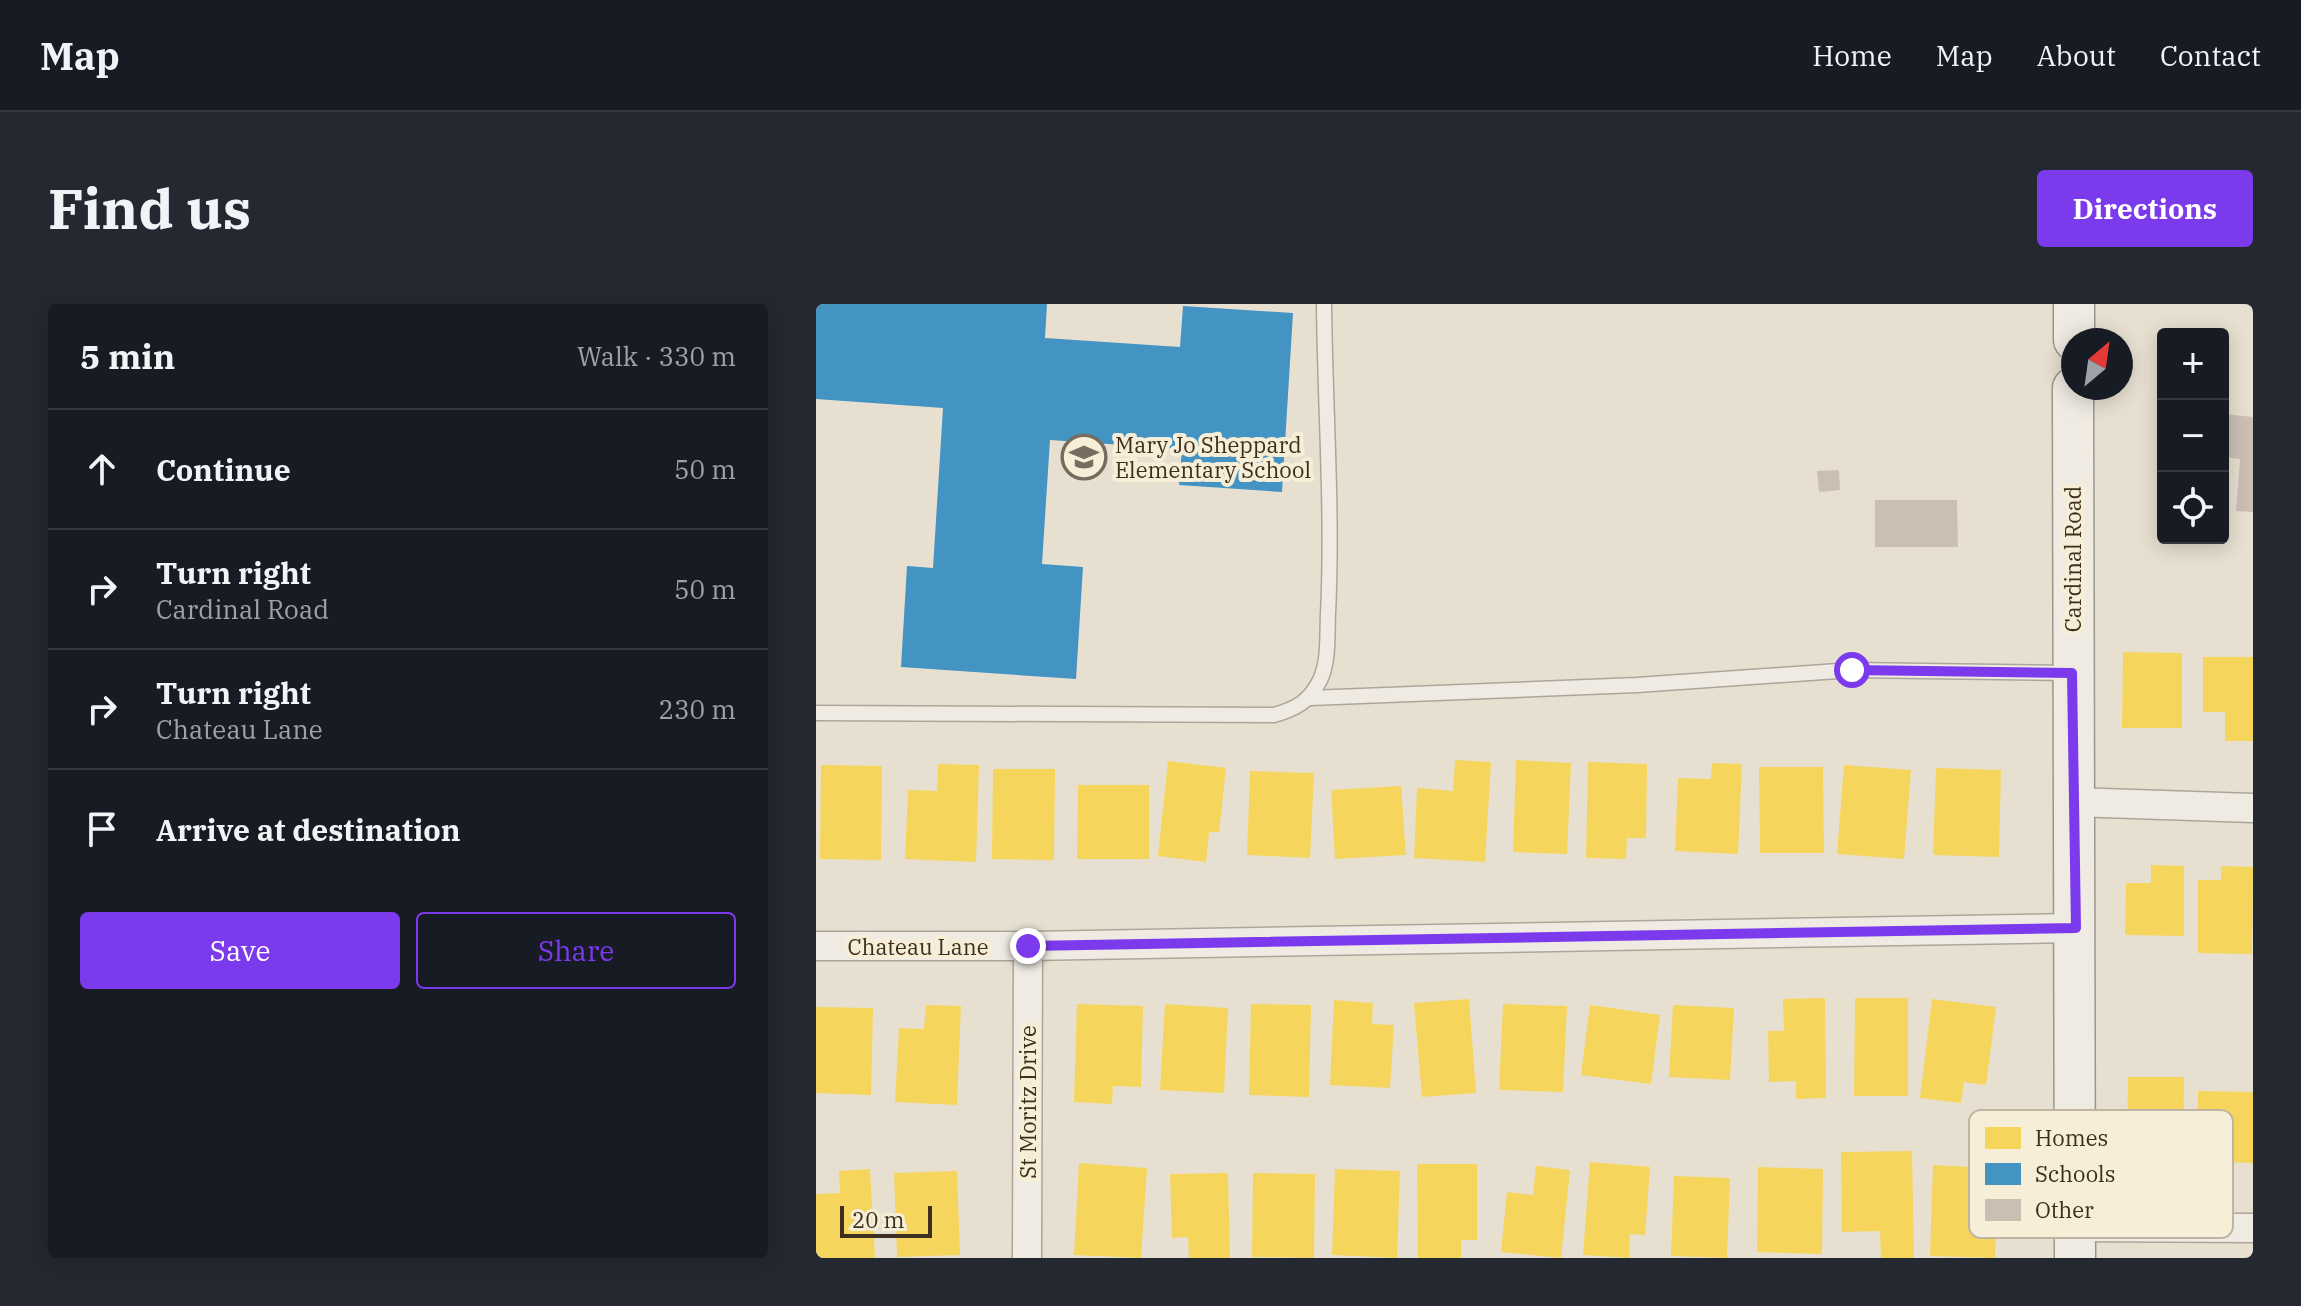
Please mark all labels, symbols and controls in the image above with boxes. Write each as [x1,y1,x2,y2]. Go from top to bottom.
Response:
text: Map [40,31,120,80]
text: Home [1812,37,1892,74]
text: Map [1936,37,1993,74]
text: About [2037,37,2116,74]
text: Contact [2160,37,2261,74]
button: Directions [2037,170,2253,247]
text: Find us [48,172,251,244]
north arrow [2061,328,2133,400]
map controls [2157,328,2229,544]
button: + [2157,328,2229,400]
text: 5 min [80,334,175,378]
text: Walk · 330 m [577,339,736,373]
button: − [2157,400,2229,472]
place label: Mary Jo Sheppard Elementary School [1115,430,1311,484]
school or university icon: Mary Jo Sheppard Elementary School [1060,433,1108,481]
icon: ahead [80,447,124,491]
text: Continue [156,450,291,489]
text: 50 m [674,452,736,486]
button: locate [2157,472,2229,544]
street label: Cardinal Road [2058,486,2087,632]
text: Turn right [156,553,311,592]
icon: right [80,567,124,611]
text: 50 m [674,572,736,606]
text: Cardinal Road [156,592,329,626]
route start [1834,652,1870,688]
text: Turn right [156,673,311,712]
icon: right [80,687,124,731]
text: 230 m [658,692,736,726]
text: Chateau Lane [156,712,323,746]
icon: arrive [80,807,124,851]
text: Arrive at destination [156,810,461,849]
button: Save [80,912,400,989]
button: Share [416,912,736,989]
route end [1010,928,1046,964]
street label: Chateau Lane [847,932,989,961]
street label: St Moritz Drive [1013,1025,1042,1179]
legend [1969,1110,2233,1238]
text: Homes [2035,1123,2108,1152]
text: Schools [2035,1159,2115,1188]
text: Other [2035,1195,2094,1224]
scale bar [840,1202,932,1238]
text: 20 m [852,1205,904,1234]

